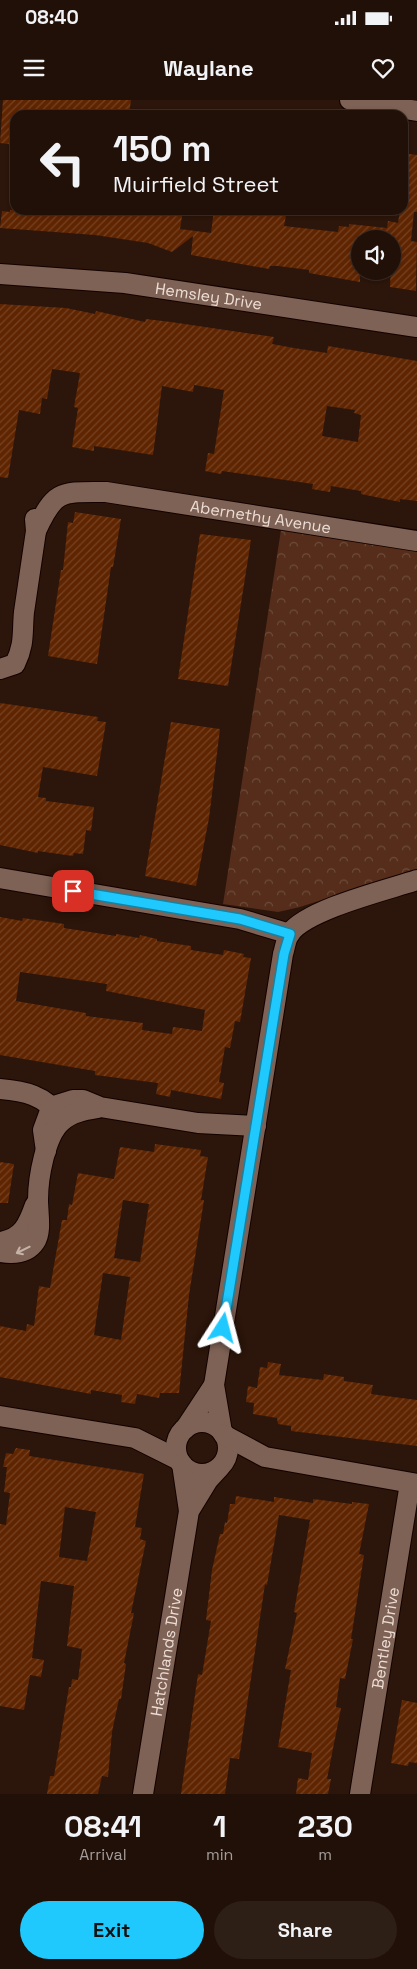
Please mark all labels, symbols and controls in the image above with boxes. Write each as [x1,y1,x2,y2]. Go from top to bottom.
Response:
text: 08:40 [25,5,79,30]
icon: menu [20,54,48,82]
text: Waylane [163,54,254,82]
icon: heart [369,54,397,82]
text: 150 m [113,127,211,171]
icon: left [30,130,95,195]
text: Muirfield Street [113,170,279,198]
map controls [351,230,401,280]
button: sound [351,230,401,280]
street label: Hemsley Drive [154,278,264,315]
street label: Abernethy Avenue [189,495,333,538]
pin [52,870,94,912]
icon: arrive [59,877,87,905]
one-way arrow [15,1245,30,1255]
position arrow [196,1301,248,1353]
street label: Hatchlands Drive [146,1586,187,1718]
street label: Bentley Drive [367,1586,404,1690]
text: 08:41 [64,1807,142,1846]
text: 1 [213,1807,226,1846]
text: 230 [297,1807,353,1846]
text: Arrival [79,1844,127,1865]
text: min [206,1844,233,1865]
text: m [318,1844,332,1865]
button: Exit [20,1901,204,1959]
button: Share [214,1901,397,1959]

